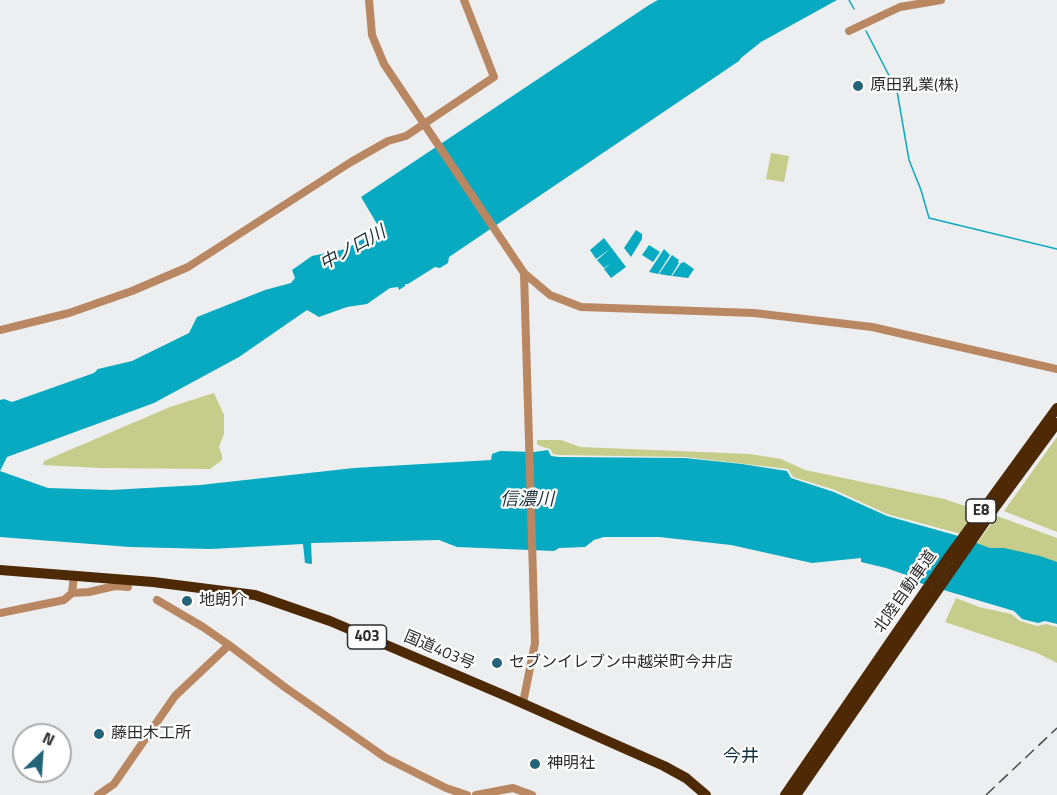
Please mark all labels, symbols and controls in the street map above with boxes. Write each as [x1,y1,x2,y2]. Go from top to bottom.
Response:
place label: 原田乳業(株) [870,76,958,96]
marker: 原田乳業(株) [851,79,865,93]
water label: 中ノ口川 [316,222,390,276]
water label: 信濃川 [500,490,554,512]
road number: E8 [966,499,996,523]
street label: 北陸自動車道 [871,547,941,637]
place label: 地朗介 [199,591,247,611]
marker: 地朗介 [180,594,194,608]
road number: 403 [348,625,386,649]
street label: 国道403号 [401,628,477,674]
place label: セブンイレブン中越栄町今井店 [509,653,733,673]
marker: セブンイレブン中越栄町今井店 [490,656,504,670]
north arrow [12,723,72,783]
place label: 藤田木工所 [111,724,191,744]
text: N [39,725,59,752]
marker: 藤田木工所 [92,727,106,741]
district label: 今井 [723,747,759,769]
place label: 神明社 [547,754,595,774]
marker: 神明社 [528,757,542,771]

